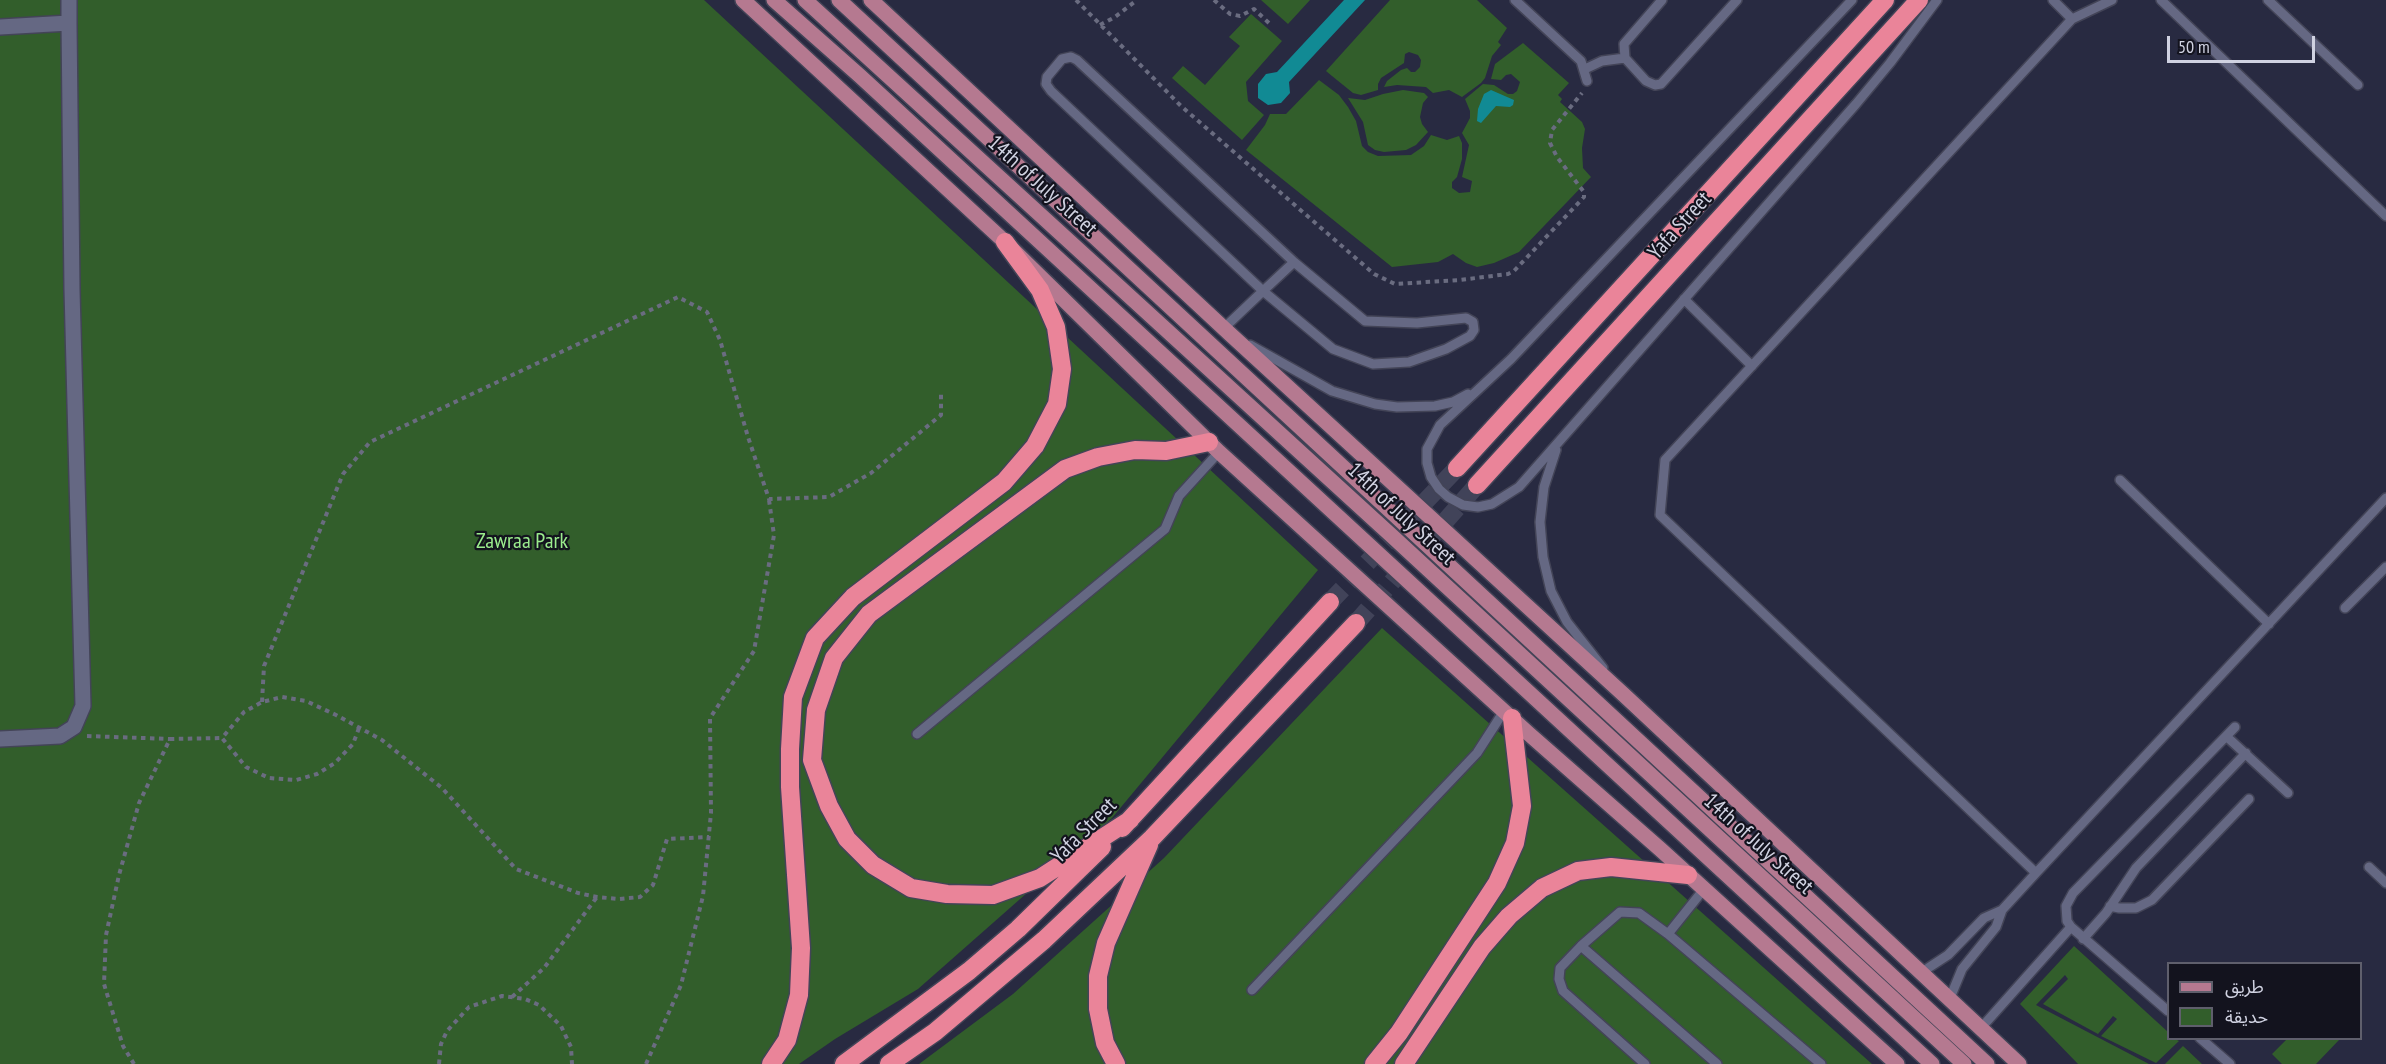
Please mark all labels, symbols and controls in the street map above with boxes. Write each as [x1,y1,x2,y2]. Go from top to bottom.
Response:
scale bar [2170,24,2318,62]
text: 50 m [2178,35,2210,58]
street label: 14th of July Street [982,130,1102,242]
street label: Yafa Street [1643,187,1717,265]
street label: 14th of July Street [1341,457,1461,571]
park label: Zawraa Park [476,529,568,555]
street label: 14th of July Street [1698,788,1818,900]
street label: Yafa Street [1046,793,1122,869]
legend [2167,962,2362,1040]
text: طريق [2225,975,2264,998]
text: حديقة [2225,1005,2268,1028]

